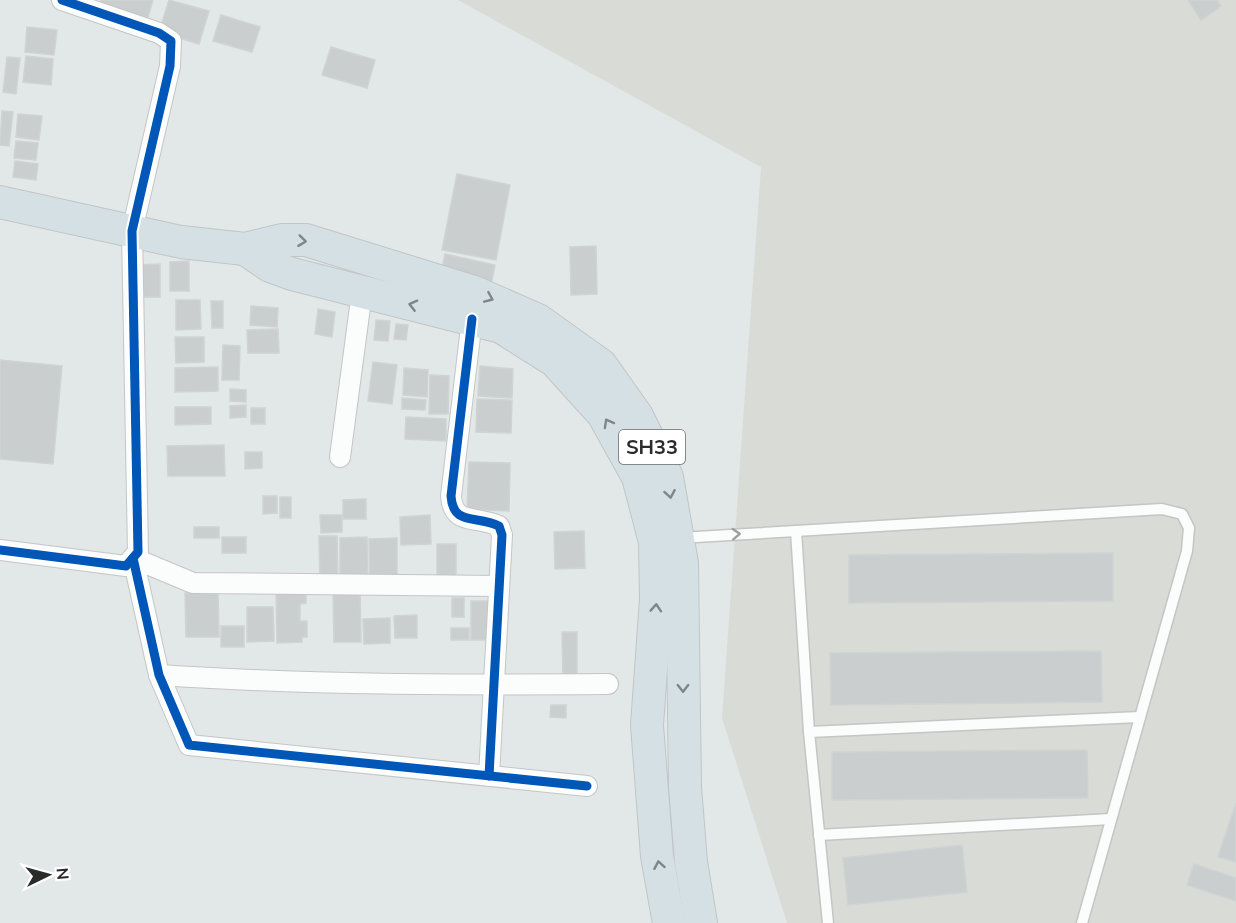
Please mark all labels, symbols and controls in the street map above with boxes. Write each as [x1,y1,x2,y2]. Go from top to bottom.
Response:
one-way arrow [298,235,307,247]
one-way arrow [482,291,493,303]
one-way arrow [408,299,418,312]
one-way arrow [604,419,615,430]
road number: SH33 [619,430,685,464]
one-way arrow [663,489,676,499]
one-way arrow [731,528,740,541]
one-way arrow [649,604,662,613]
one-way arrow [677,684,689,693]
north arrow [18,845,78,905]
one-way arrow [653,861,666,871]
text: N [50,867,73,881]

